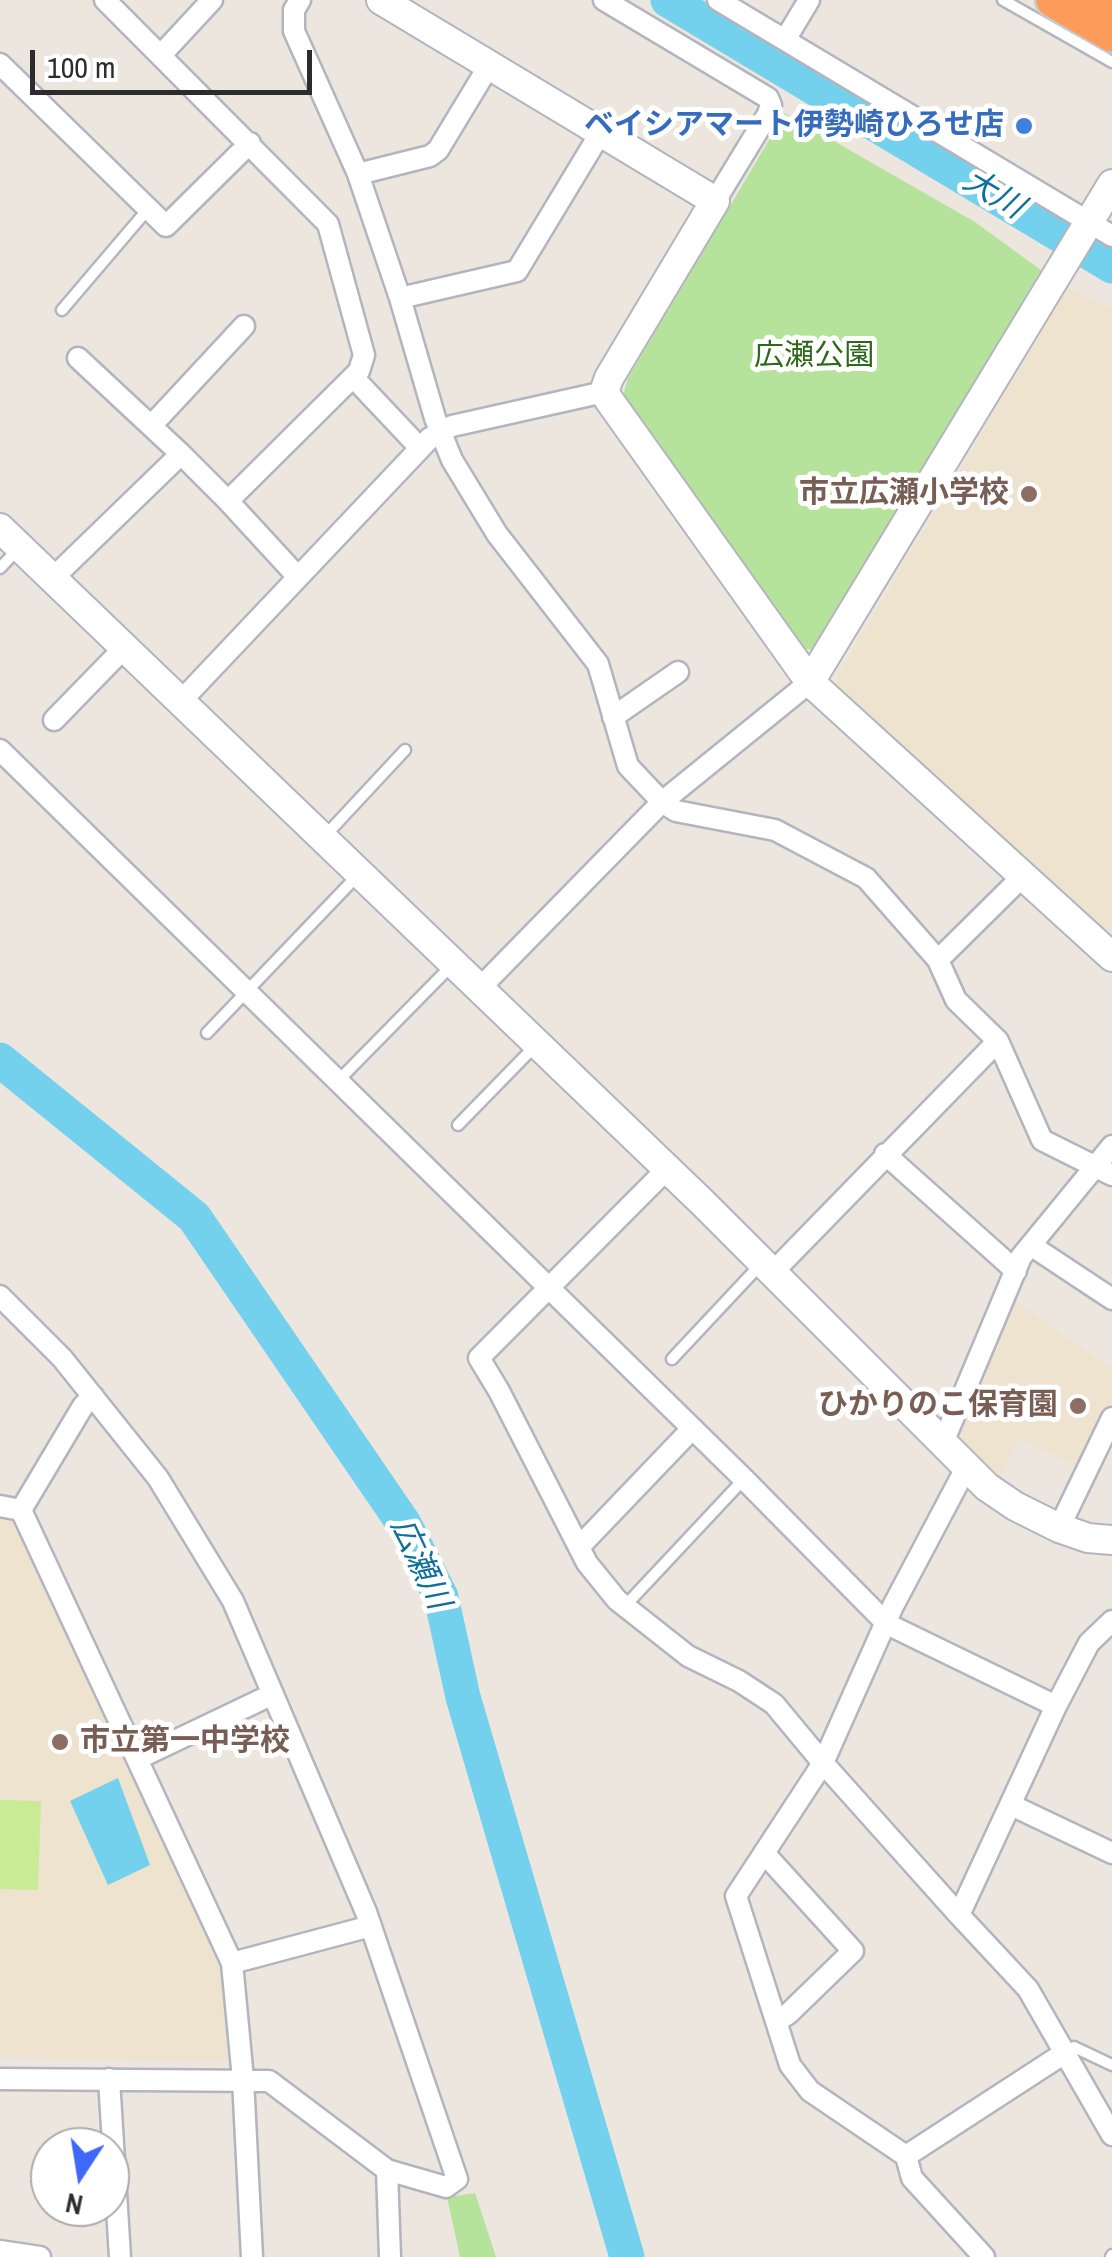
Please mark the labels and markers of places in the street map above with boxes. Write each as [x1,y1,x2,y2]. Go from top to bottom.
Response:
place label: ベイシアマート伊勢崎ひろせ店 [584,108,1004,144]
marker: ベイシアマート伊勢崎ひろせ店 [1013,115,1035,137]
place label: 市立広瀬小学校 [799,476,1009,512]
marker: 市立広瀬小学校 [1018,483,1040,505]
place label: ひかりのこ保育園 [818,1388,1058,1424]
marker: ひかりのこ保育園 [1067,1395,1089,1417]
place label: 市立第一中学校 [80,1724,290,1760]
marker: 市立第一中学校 [49,1731,71,1753]

